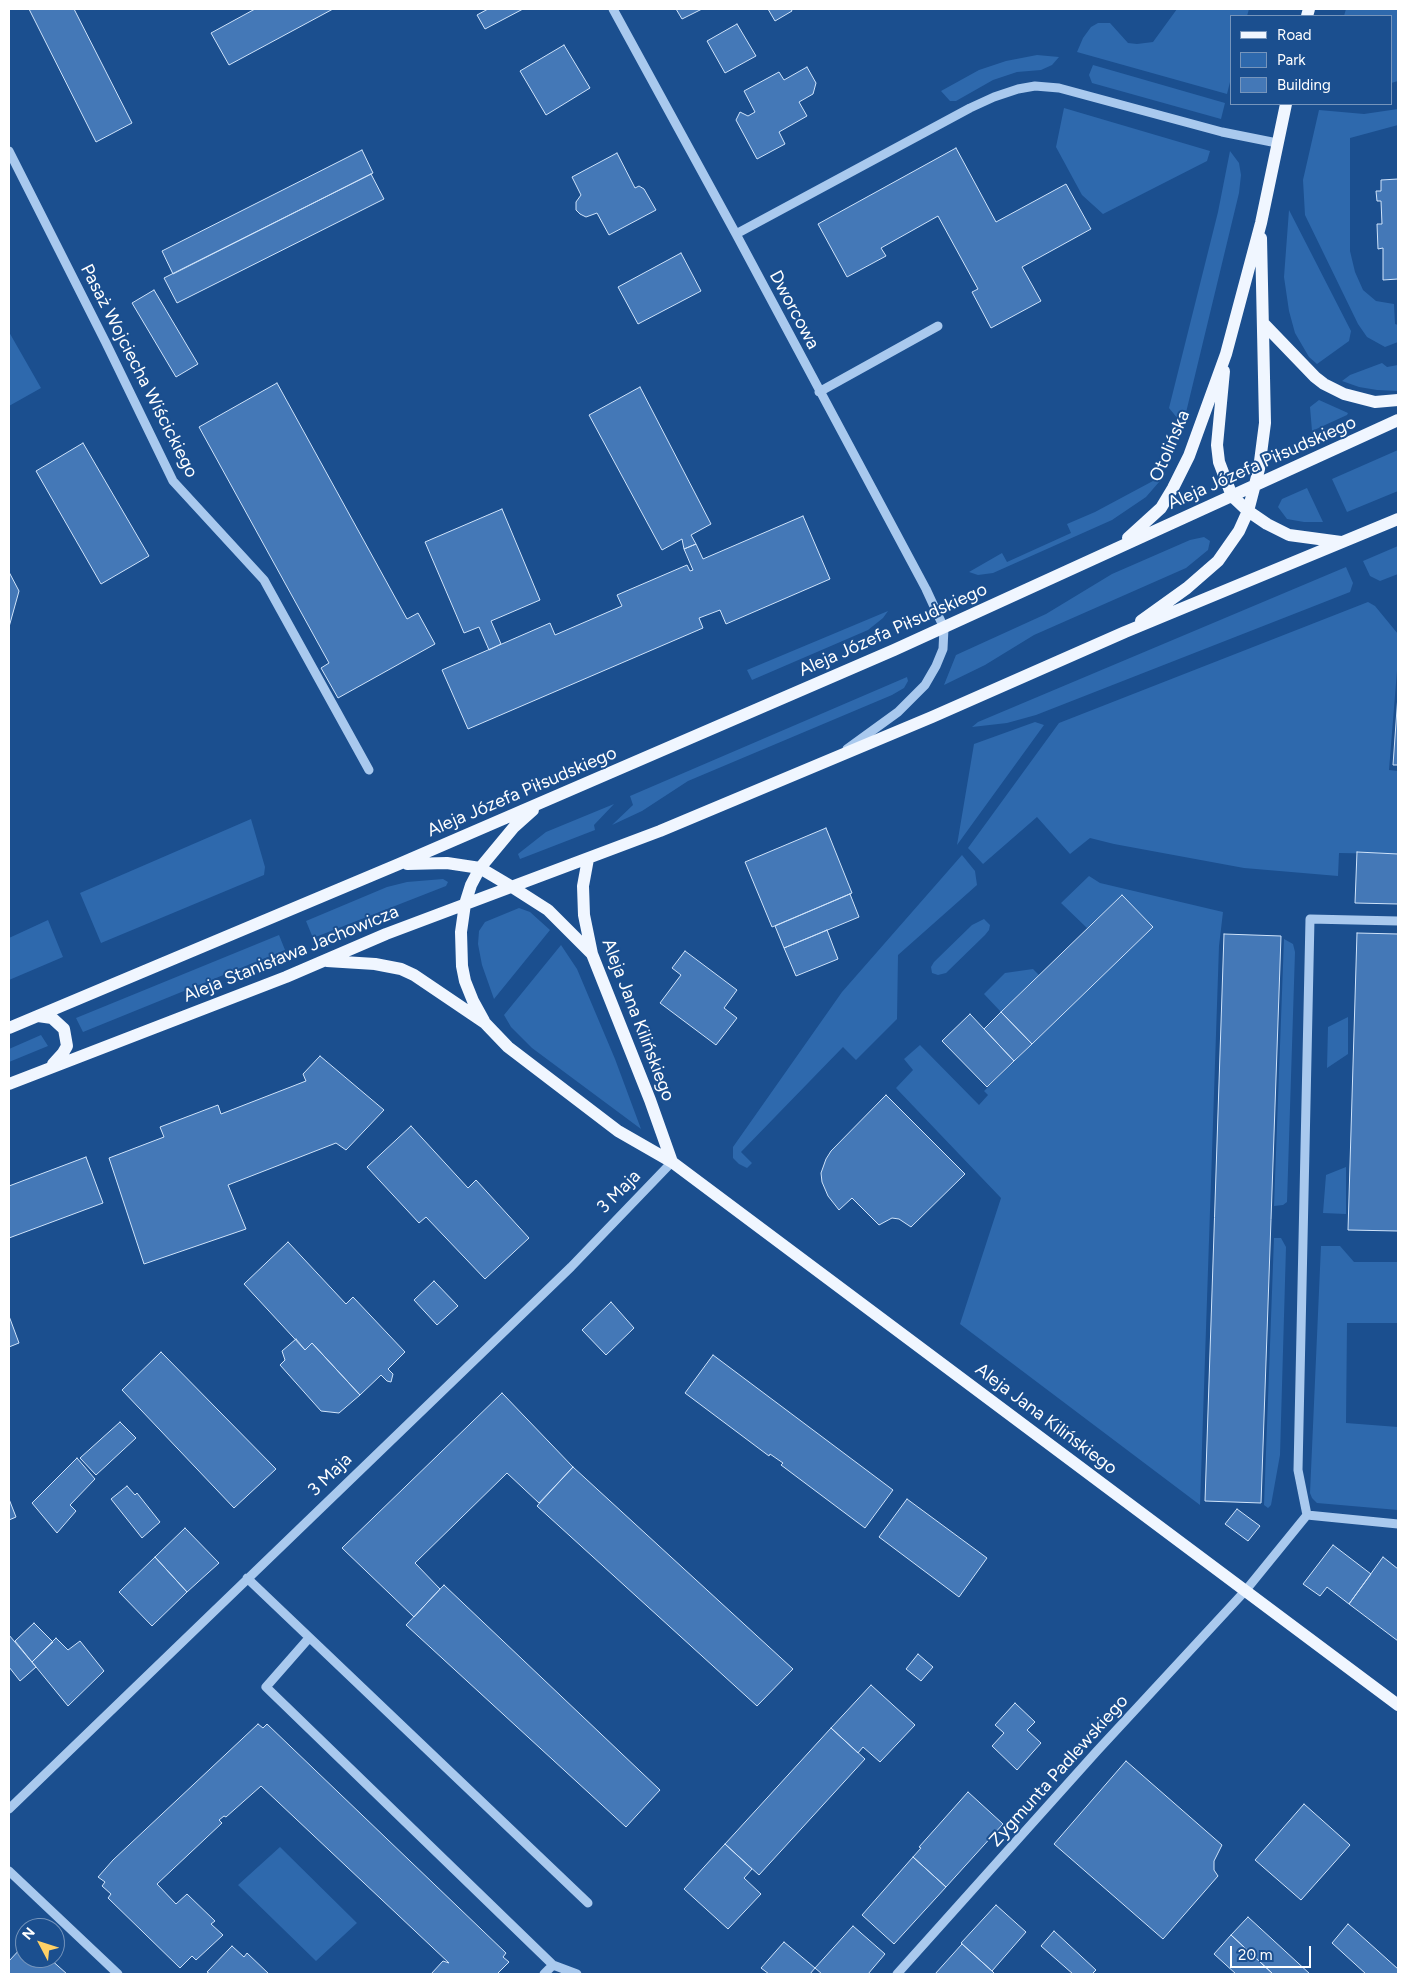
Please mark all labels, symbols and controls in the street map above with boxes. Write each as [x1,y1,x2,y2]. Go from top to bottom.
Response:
legend [1230,15,1392,105]
text: Road [1277,26,1312,44]
text: Park [1277,51,1306,69]
text: Building [1277,76,1331,94]
street label: Pasaż Wojciecha Wiścickiego [76,261,202,481]
street label: Dworcowa [764,267,824,353]
street label: Otolińska [1145,407,1195,485]
street label: Aleja Józefa Piłsudskiego [1165,412,1359,514]
street label: Aleja Józefa Piłsudskiego [796,579,990,681]
street label: Aleja Józefa Piłsudskiego [424,742,620,842]
street label: Aleja Stanisława Jachowicza [180,901,402,1007]
street label: Aleja Jana Kilińskiego [597,936,679,1104]
street label: 3 Maja [593,1166,645,1218]
street label: Aleja Jana Kilińskiego [971,1359,1121,1479]
street label: 3 Maja [304,1449,356,1501]
street label: Zygmunta Padlewskiego [985,1691,1133,1851]
north arrow [15,1918,65,1968]
text: N [19,1924,39,1943]
scale bar [1232,1936,1313,1968]
text: 20 m [1238,1946,1272,1964]

